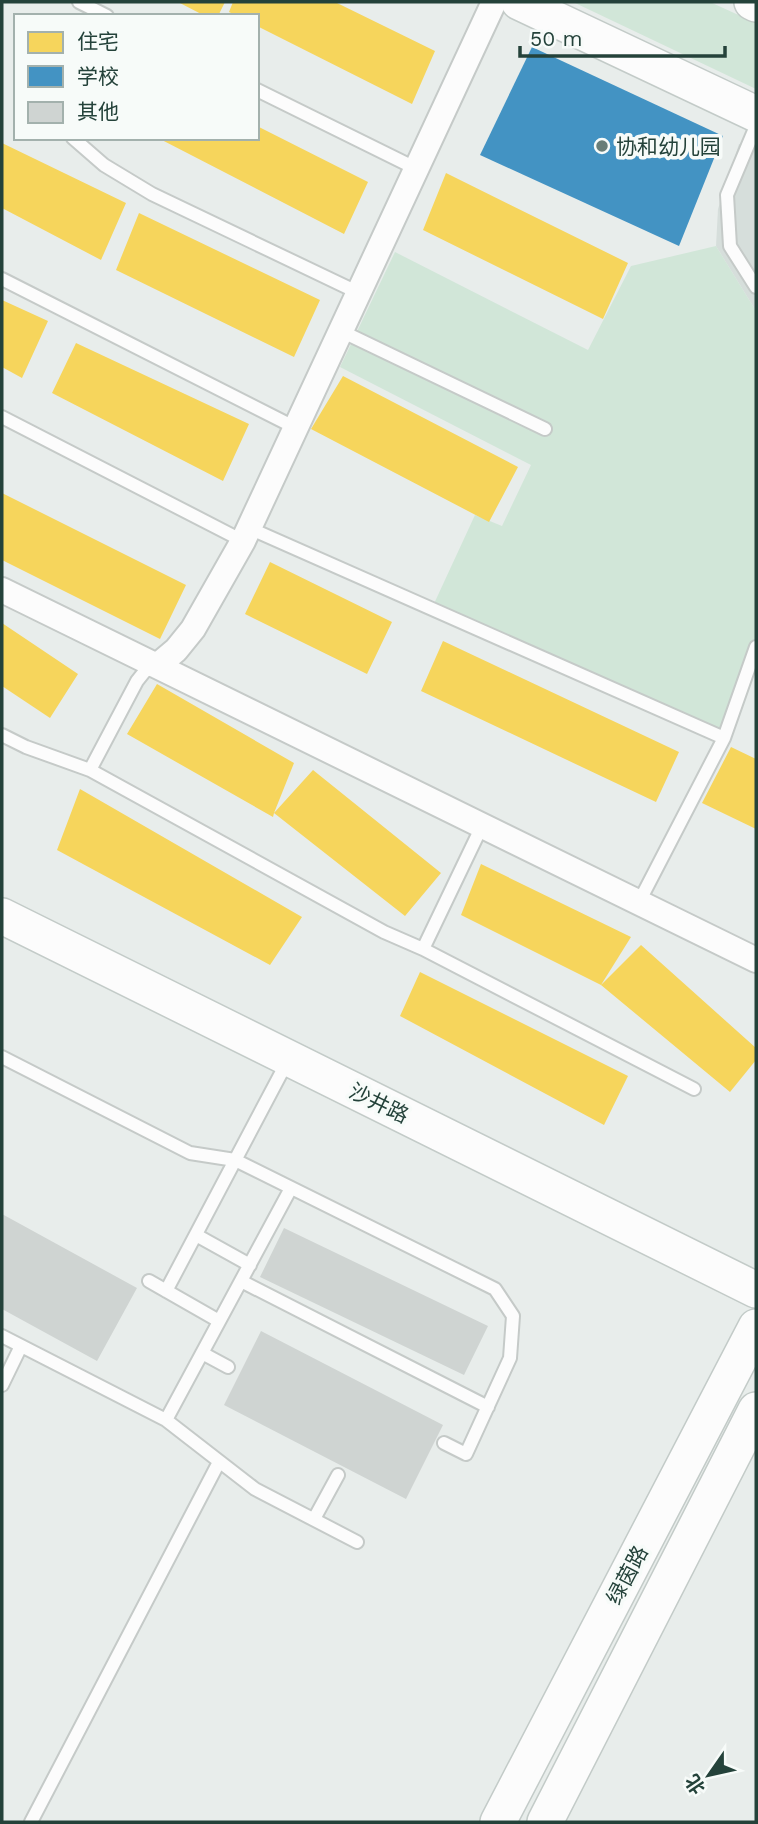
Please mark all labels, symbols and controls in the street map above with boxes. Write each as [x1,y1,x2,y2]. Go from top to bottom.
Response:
legend [14,14,259,140]
scale bar [520,14,725,58]
text: 50 m [530,26,582,51]
text: 住宅 [77,29,119,54]
text: 学校 [77,64,119,89]
text: 其他 [77,99,119,124]
place label: 协和幼儿园 [616,134,721,159]
marker: 协和幼儿园 [594,138,610,154]
street label: 沙井路 [345,1078,413,1128]
street label: 绿茵路 [601,1541,653,1609]
north arrow [674,1740,744,1810]
text: 北 [680,1770,710,1799]

